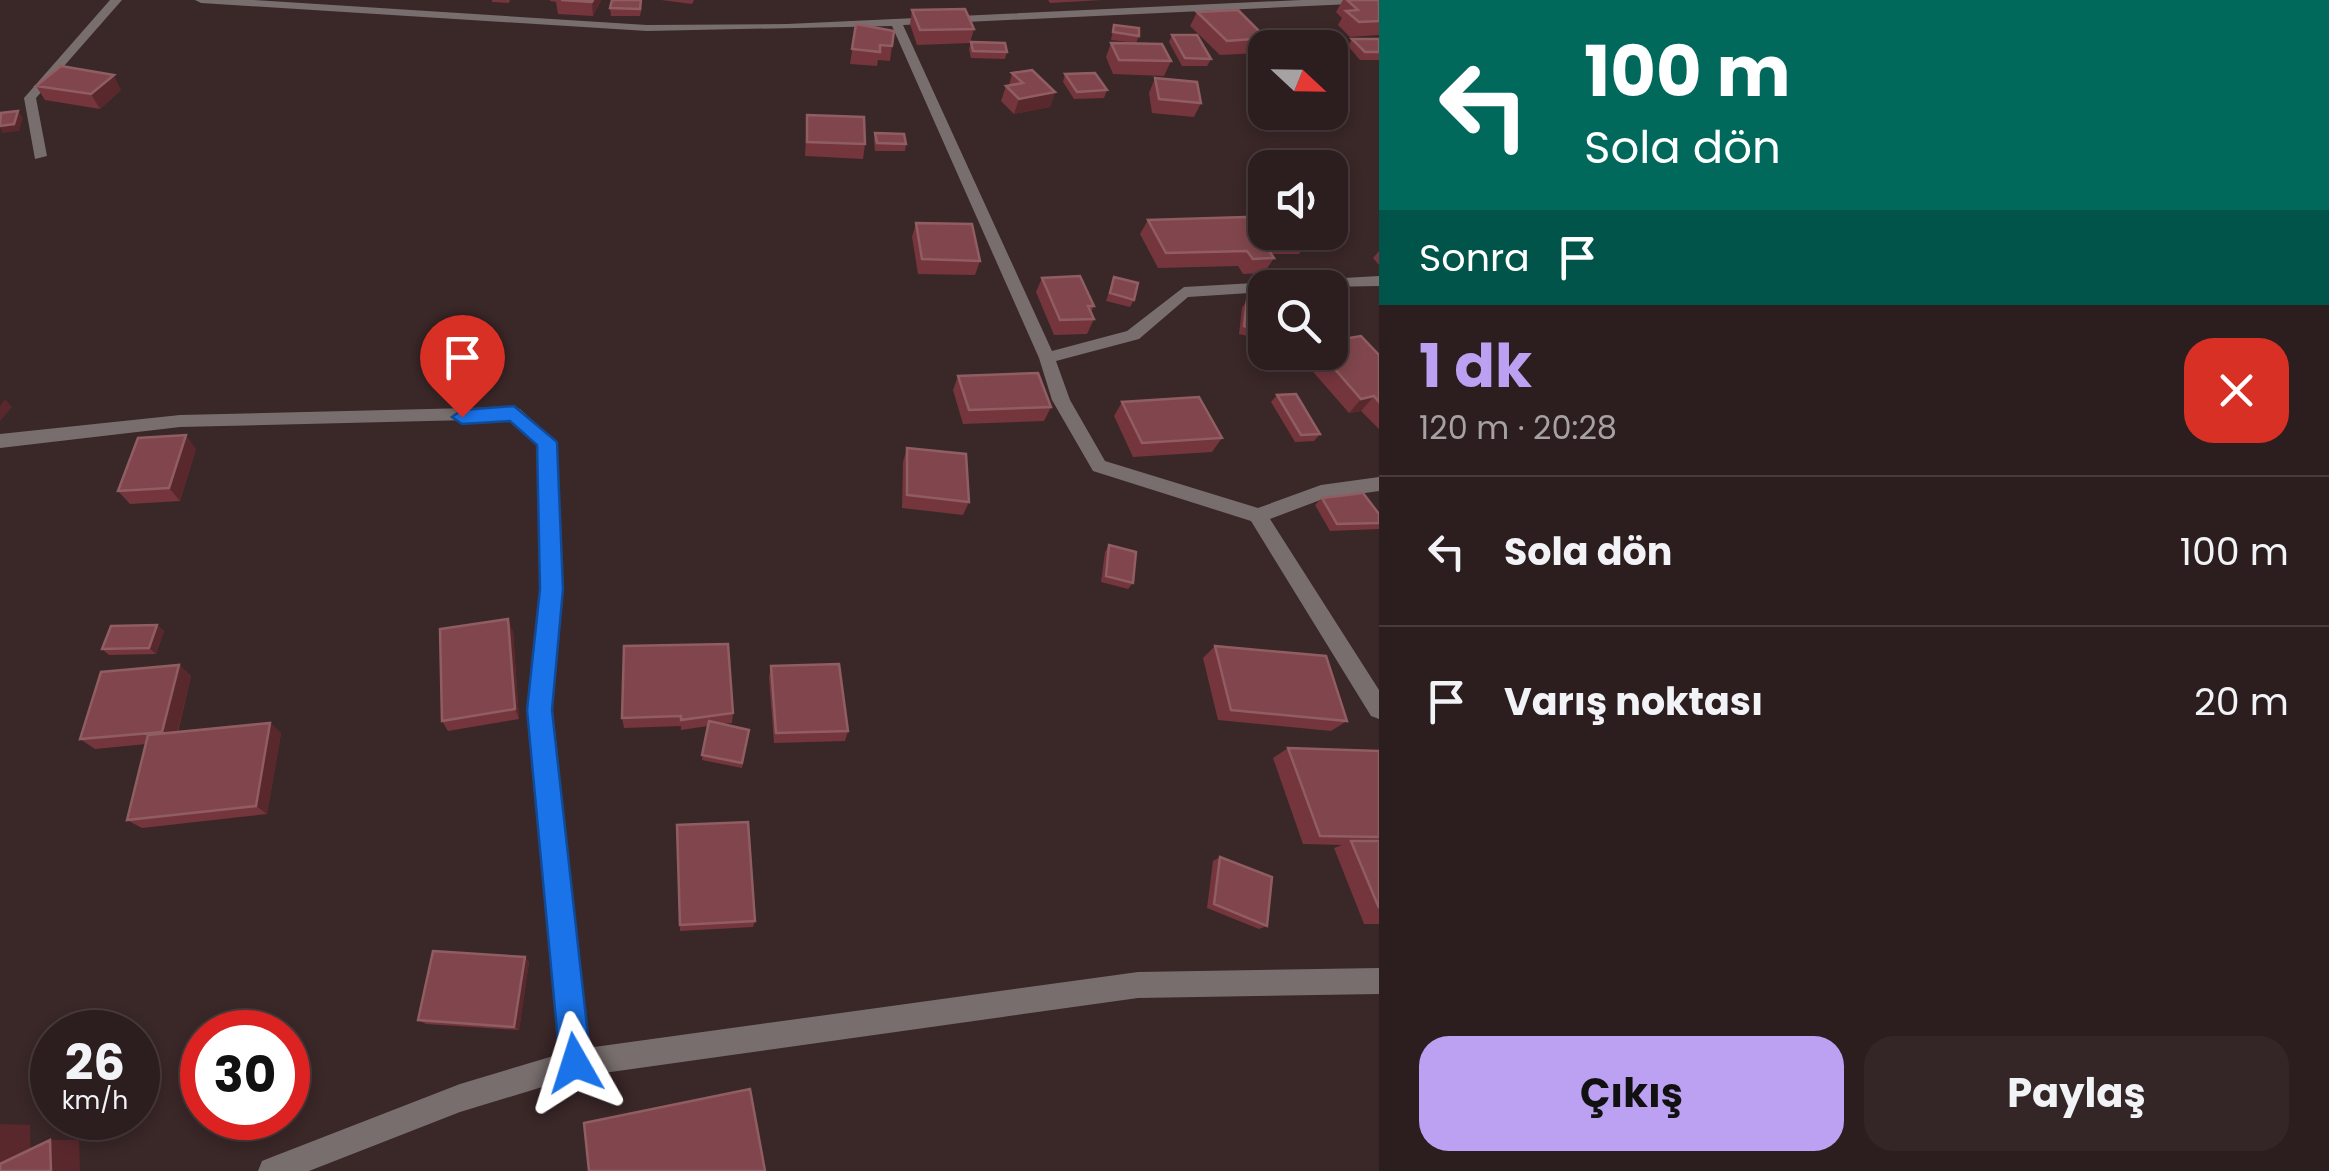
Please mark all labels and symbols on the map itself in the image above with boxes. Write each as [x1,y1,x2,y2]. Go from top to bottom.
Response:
north arrow [1248,30,1348,130]
pin [420,315,505,418]
speed limit sign: 30 [180,1010,310,1140]
position arrow [523,1011,627,1115]

